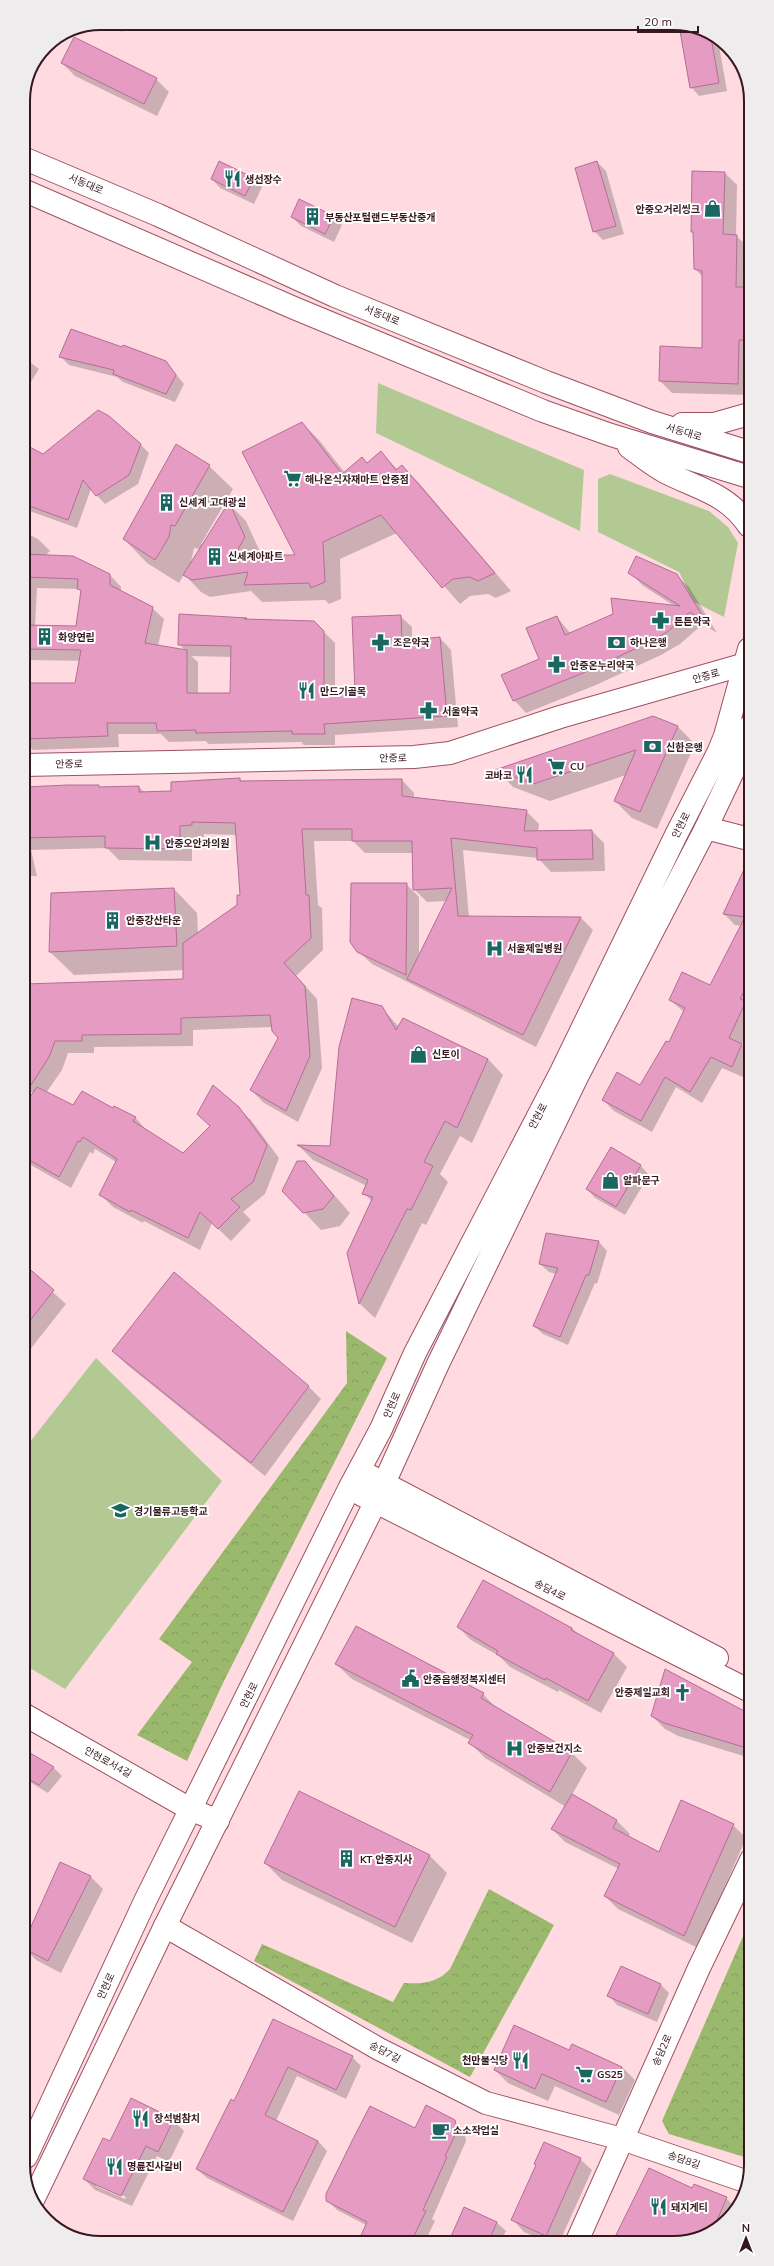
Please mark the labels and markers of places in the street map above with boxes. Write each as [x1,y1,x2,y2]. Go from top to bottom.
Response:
restaurant icon: 생선장수 [222,169,242,189]
place label: 생선장수 [245,173,282,186]
shop icon: 안중오거리씽크 [703,199,723,219]
place label: 안중오거리씽크 [636,203,700,216]
building icon: 부동산포털랜드부동산중개 [302,207,322,227]
place label: 부동산포털랜드부동산중개 [325,211,435,224]
supermarket icon: 해나온식자재마트 안중점 [282,469,302,489]
place label: 해나온식자재마트 안중점 [305,473,409,486]
building icon: 신세계 고대광실 [156,492,176,512]
place label: 신세계 고대광실 [179,496,246,509]
building icon: 신세계아파트 [205,546,225,566]
place label: 신세계아파트 [228,550,283,563]
pharmacy icon: 튼튼약국 [651,611,671,631]
place label: 튼튼약국 [674,615,711,628]
building icon: 화양연립 [35,627,55,647]
place label: 화양연립 [58,631,95,644]
pharmacy icon: 조은약국 [370,632,390,652]
bank icon: 하나은행 [607,632,627,652]
place label: 조은약국 [393,636,430,649]
place label: 하나은행 [630,636,667,649]
pharmacy icon: 안중온누리약국 [547,655,567,675]
place label: 안중온누리약국 [570,659,634,672]
restaurant icon: 만드기골목 [297,681,317,701]
place label: 만드기골목 [320,685,366,698]
pharmacy icon: 서울약국 [419,701,439,721]
place label: 서울약국 [442,705,479,718]
bank icon: 신한은행 [643,737,663,757]
place label: 신한은행 [666,741,703,754]
supermarket icon: CU [547,756,567,776]
place label: CU [570,760,584,773]
restaurant icon: 코바코 [515,765,535,785]
place label: 코바코 [484,769,512,782]
hospital icon: 안중오안과의원 [142,833,162,853]
place label: 안중오안과의원 [165,837,229,850]
building icon: 안중강산타운 [103,910,123,930]
place label: 안중강산타운 [126,914,181,927]
hospital icon: 서울제일병원 [484,938,504,958]
place label: 서울제일병원 [507,942,562,955]
shop icon: 신토이 [409,1044,429,1064]
place label: 신토이 [432,1048,460,1061]
shop icon: 알파문구 [600,1170,620,1190]
place label: 알파문구 [623,1174,660,1187]
school or university icon: 경기물류고등학교 [111,1501,131,1521]
place label: 경기물류고등학교 [134,1505,208,1518]
public building icon: 안중읍행정복지센터 [400,1669,420,1689]
place label: 안중읍행정복지센터 [423,1673,506,1686]
church icon: 안중제일교회 [673,1682,693,1702]
place label: 안중제일교회 [615,1686,670,1699]
hospital icon: 안중보건지소 [504,1738,524,1758]
place label: 안중보건지소 [527,1742,582,1755]
building icon: KT 안중지사 [337,1849,357,1869]
place label: KT 안중지사 [360,1853,413,1866]
restaurant icon: 천만불식당 [511,2050,531,2070]
place label: 천만불식당 [462,2054,508,2067]
supermarket icon: GS25 [574,2064,594,2084]
place label: GS25 [597,2068,623,2081]
restaurant icon: 장석범참치 [131,2108,151,2128]
place label: 장석범참치 [154,2112,200,2125]
cafe icon: 소소작업실 [430,2120,450,2140]
place label: 소소작업실 [453,2124,499,2137]
restaurant icon: 명륜진사갈비 [104,2156,124,2176]
place label: 명륜진사갈비 [127,2160,182,2173]
restaurant icon: 돼지게티 [648,2197,668,2217]
place label: 돼지게티 [671,2201,708,2214]

